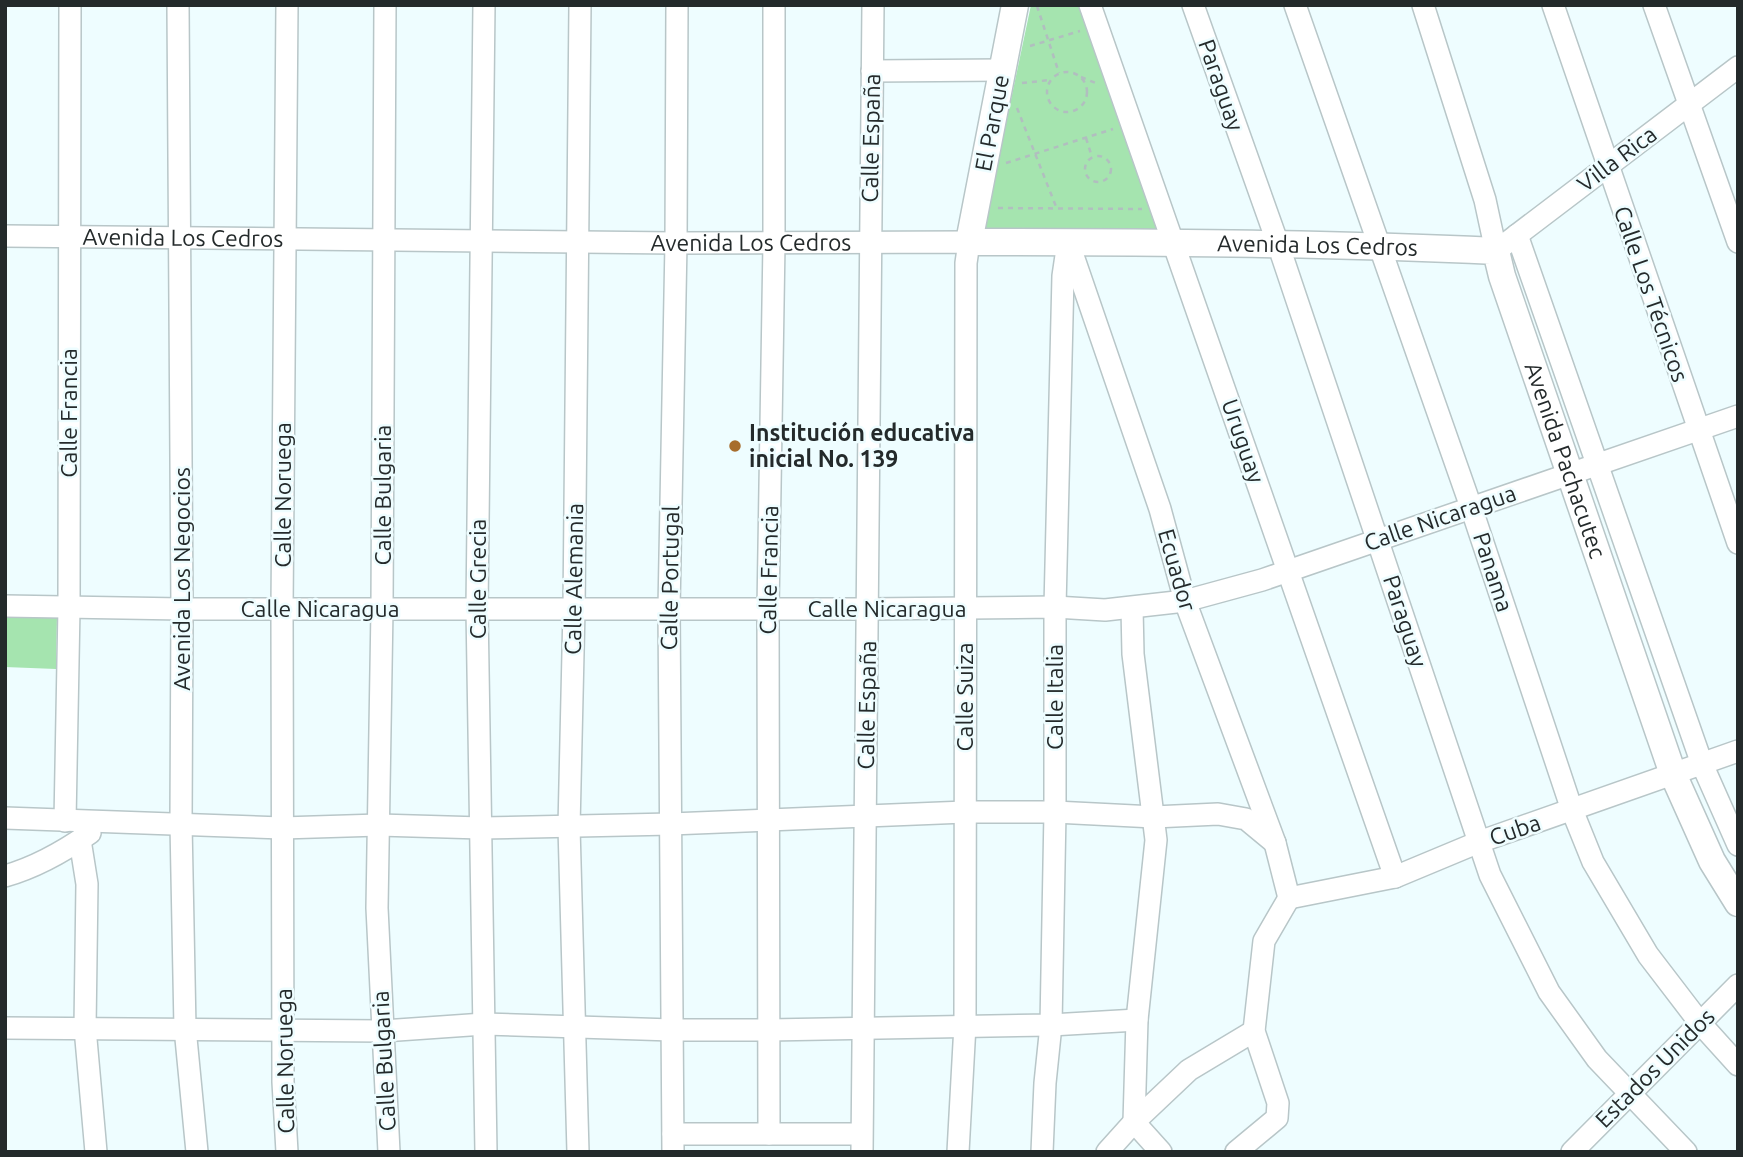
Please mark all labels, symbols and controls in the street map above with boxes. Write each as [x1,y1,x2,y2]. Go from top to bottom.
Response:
street label: Paraguay [1194,36,1249,134]
street label: Calle España [857,73,884,203]
street label: El Parque [970,73,1013,173]
street label: Villa Rica [1572,121,1661,196]
street label: Calle Los Técnicos [1610,203,1693,385]
street label: Avenida Los Cedros [83,224,283,251]
street label: Avenida Los Cedros [650,229,851,255]
street label: Avenida Los Cedros [1217,230,1418,260]
street label: Calle Francia [56,348,81,478]
street label: Avenida Pachacutec [1521,359,1611,561]
street label: Uruguay [1218,396,1269,486]
place label: Institución educativa inicial No. 139 [749,420,975,471]
street label: Calle Noruega [270,422,295,568]
street label: Calle Bulgaria [370,425,395,565]
marker: Institución educativa inicial No. 139 [727,438,743,454]
street label: Avenida Los Negocios [169,467,194,691]
street label: Calle Nicaragua [1361,480,1519,555]
street label: Calle Alemania [560,503,587,655]
street label: Calle Portugal [656,505,683,651]
street label: Calle Francia [755,505,782,635]
street label: Calle Grecia [465,519,490,639]
street label: Ecuador [1154,526,1201,614]
street label: Panama [1469,529,1518,615]
street label: Paraguay [1379,572,1432,670]
street label: Calle Nicaragua [240,596,400,621]
street label: Calle Nicaragua [807,596,967,621]
street label: Calle España [853,640,880,770]
street label: Calle Suiza [952,642,977,752]
street label: Calle Italia [1042,644,1067,750]
street label: Cuba [1486,809,1544,850]
street label: Calle Noruega [271,988,298,1134]
street label: Calle Bulgaria [367,990,400,1132]
street label: Estados Unidos [1590,1003,1719,1132]

